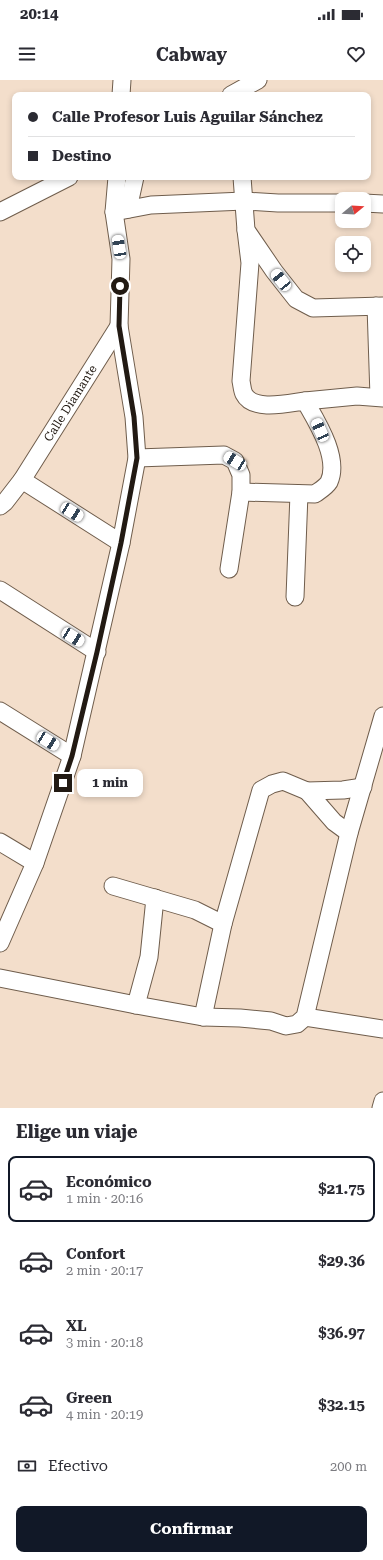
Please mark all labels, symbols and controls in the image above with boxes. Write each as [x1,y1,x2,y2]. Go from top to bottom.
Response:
text: 20:14 [20,5,58,23]
icon: menu [16,43,38,65]
icon: heart [345,43,367,65]
text: Cabway [156,44,227,65]
text: Calle Profesor Luis Aguilar Sánchez [52,108,323,126]
text: Destino [52,147,111,165]
north arrow [335,192,371,228]
map controls [335,192,371,272]
car [111,234,127,260]
button: locate [335,236,371,272]
car [269,267,293,293]
route start [111,277,129,295]
street label: Calle Diamante [41,362,100,444]
car [310,417,330,443]
car [222,450,248,472]
car [59,501,85,523]
car [60,626,86,648]
car [35,730,61,752]
callout: 1 min [77,769,143,797]
route end [54,774,72,792]
text: 1 min [92,775,128,790]
text: Elige un viaje [16,1121,138,1142]
icon: car [18,1171,54,1207]
text: Económico [66,1173,152,1191]
text: $21.75 [318,1180,365,1198]
text: 1 min · 20:16 [66,1191,143,1206]
icon: car [18,1243,54,1279]
text: Confort [66,1245,125,1263]
text: $29.36 [318,1252,365,1270]
text: 2 min · 20:17 [66,1263,143,1278]
icon: car [18,1315,54,1351]
text: XL [66,1317,87,1335]
text: $36.97 [318,1324,365,1342]
text: 3 min · 20:18 [66,1335,143,1350]
icon: car [18,1387,54,1423]
text: Green [66,1389,112,1407]
text: $32.15 [318,1396,365,1414]
text: 4 min · 20:19 [66,1407,143,1422]
icon: cash [16,1455,38,1477]
text: Efectivo [48,1457,108,1475]
text: 200 m [330,1459,367,1474]
button: Confirmar [16,1506,367,1552]

